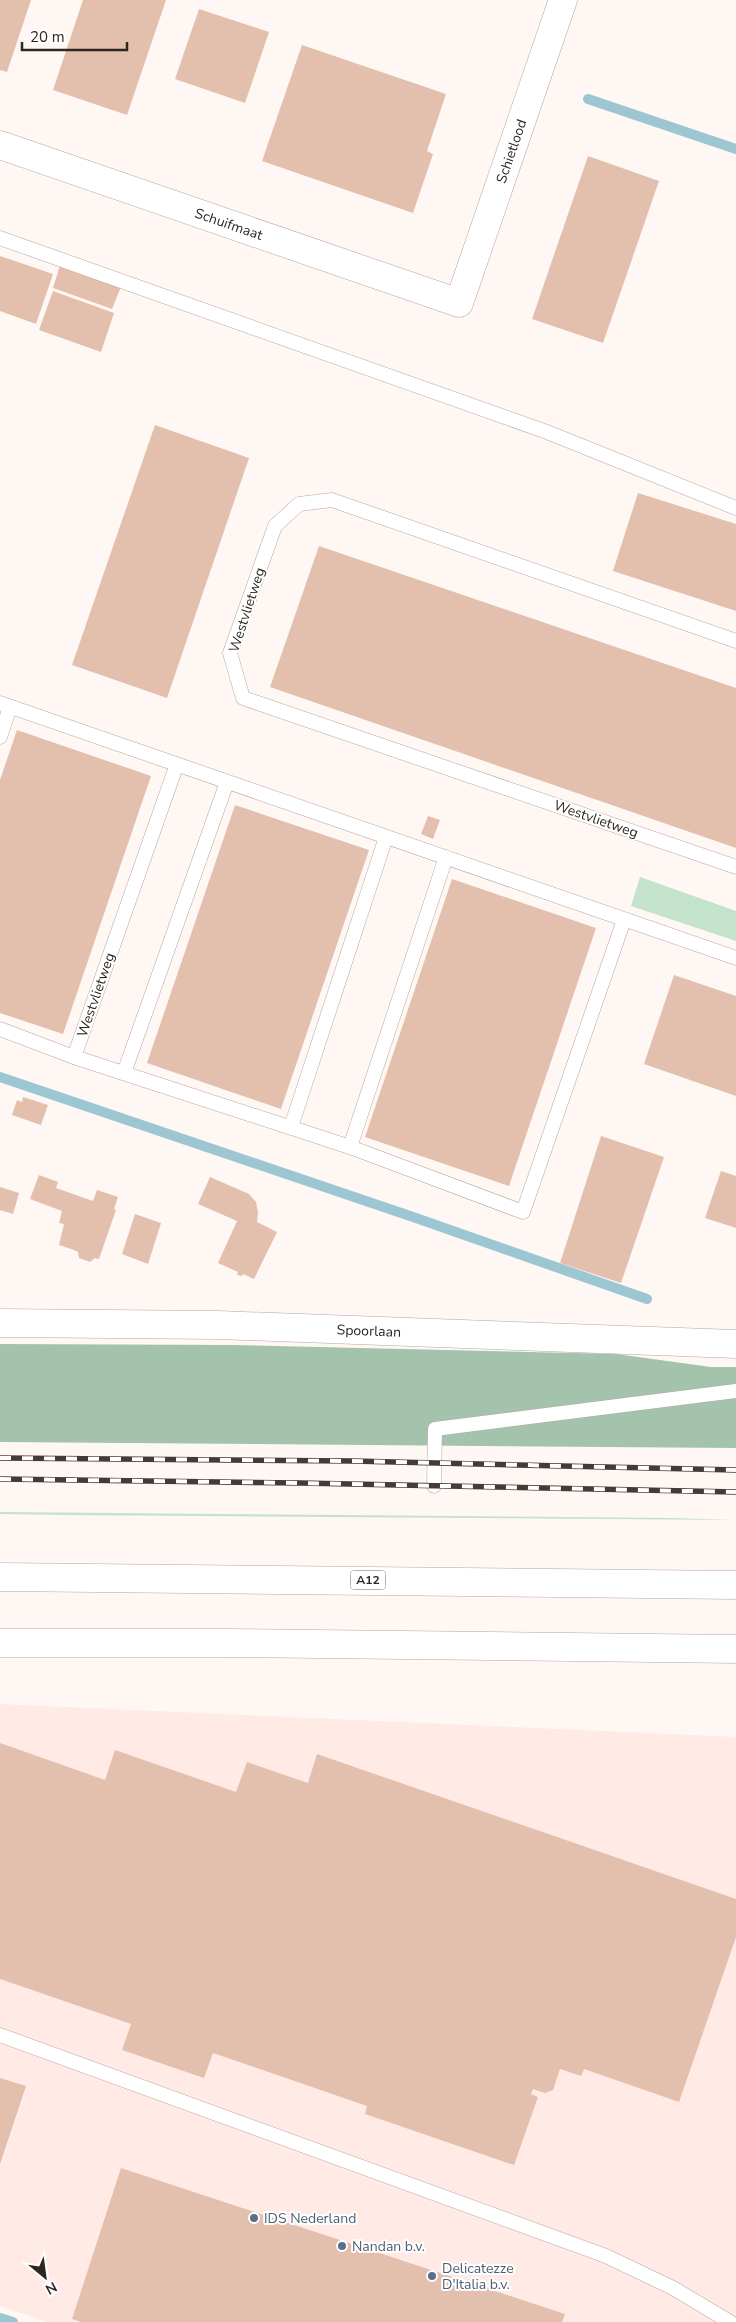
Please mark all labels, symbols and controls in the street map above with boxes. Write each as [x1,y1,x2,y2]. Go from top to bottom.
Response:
scale bar [22,20,128,52]
text: 20 m [30,27,65,47]
street label: Schietlood [491,117,531,186]
street label: Schuifmaat [192,203,265,244]
street label: Westvlietweg [224,565,270,655]
street label: Westvlietweg [551,796,641,842]
street label: Westvlietweg [73,950,119,1040]
street label: Spoorlaan [336,1320,401,1341]
road number: A12 [350,1570,386,1590]
place label: IDS Nederland [264,2209,356,2228]
marker: IDS Nederland [248,2212,260,2224]
place label: Nandan b.v. [352,2237,425,2256]
marker: Nandan b.v. [336,2240,348,2252]
north arrow [20,2252,70,2302]
place label: Delicatezze D'Italia b.v. [442,2259,514,2294]
marker: Delicatezze D'Italia b.v. [426,2270,438,2282]
text: N [42,2277,60,2299]

